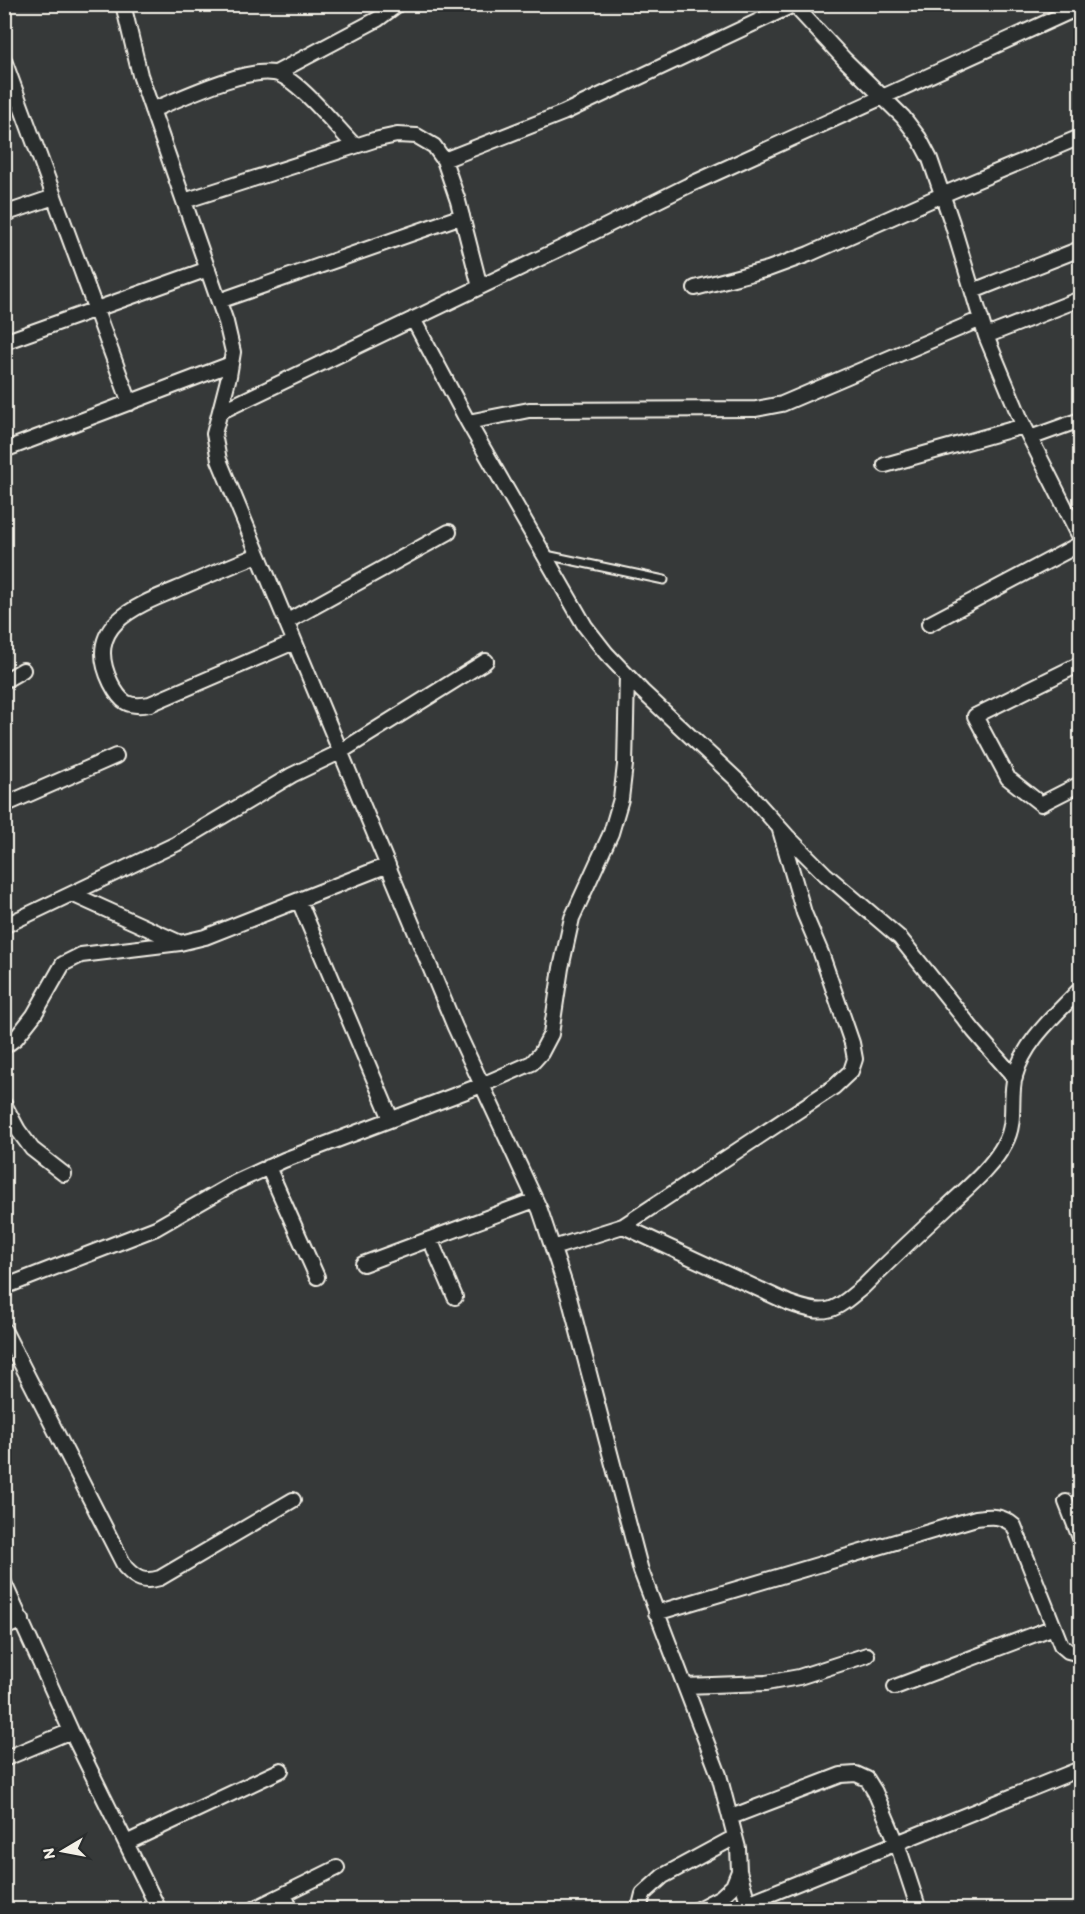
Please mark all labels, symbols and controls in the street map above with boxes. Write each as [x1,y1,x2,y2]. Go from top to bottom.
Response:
north arrow [33,1821,93,1881]
text: N [38,1847,59,1860]

